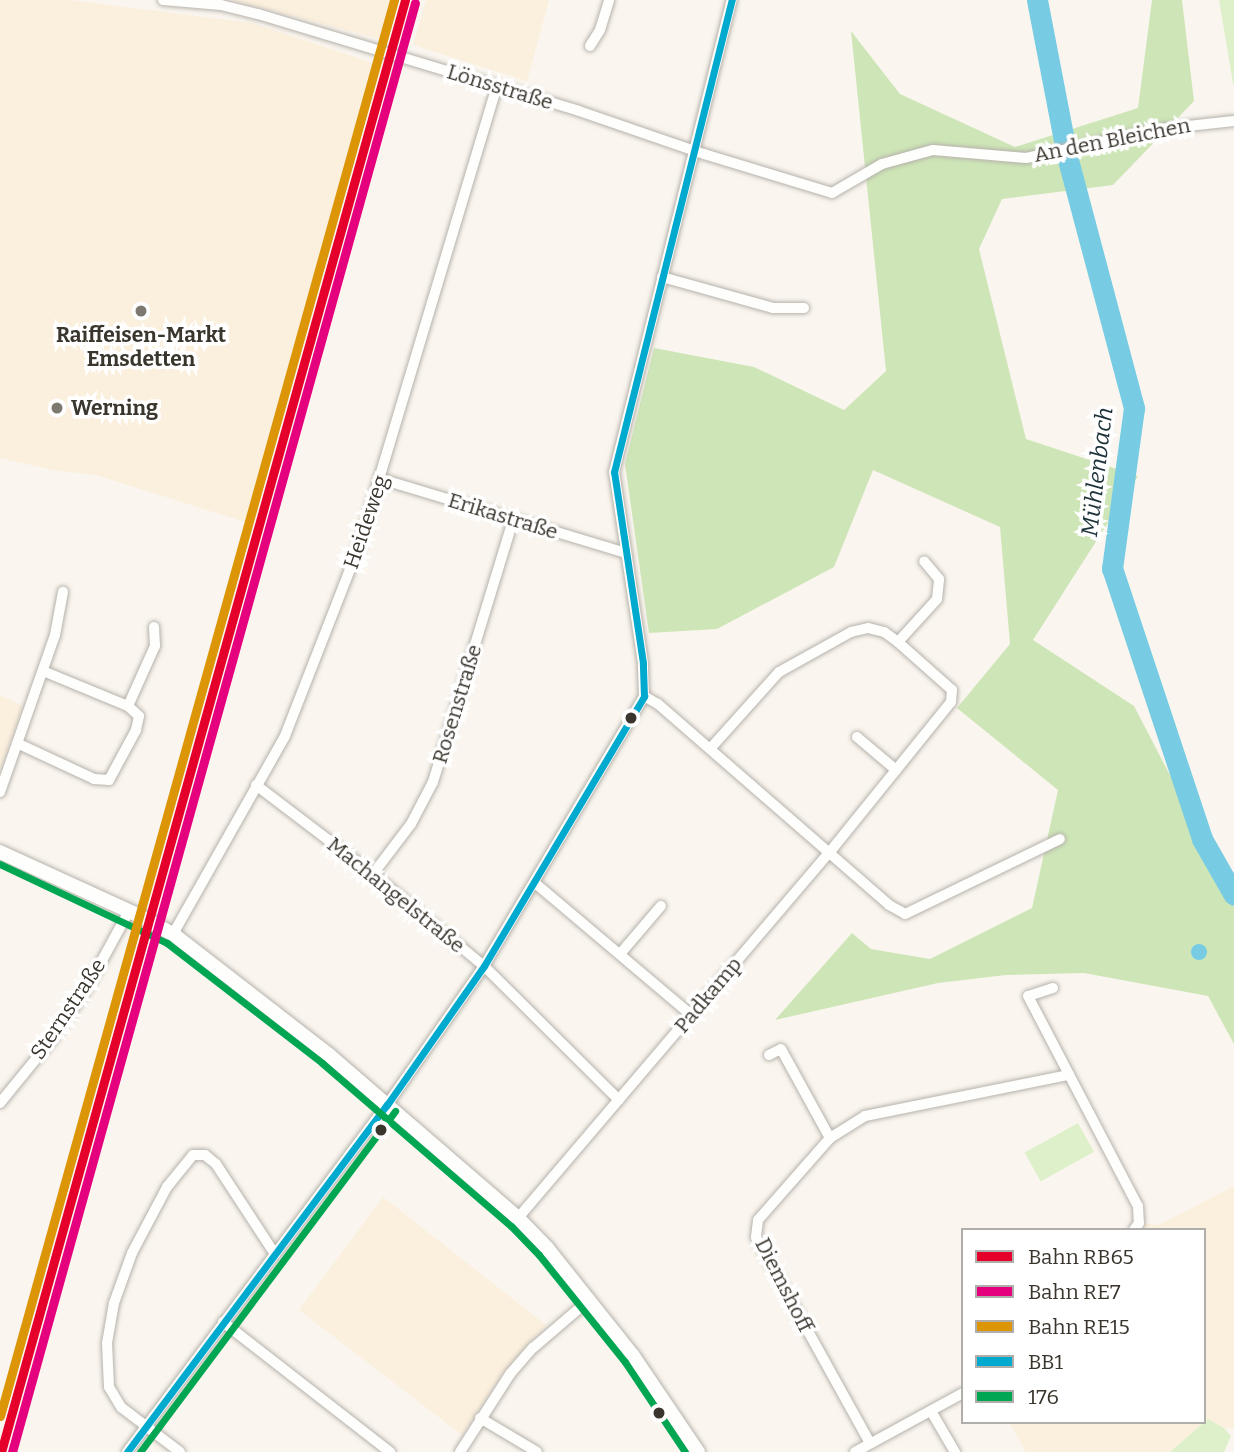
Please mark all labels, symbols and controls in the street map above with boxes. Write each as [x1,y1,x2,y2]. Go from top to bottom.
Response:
street label: Lönsstraße [444,59,556,115]
street label: An den Bleichen [1032,112,1192,168]
marker: Raiffeisen-Markt Emsdetten [133,303,149,319]
place label: Raiffeisen-Markt Emsdetten [56,322,226,372]
place label: Werning [71,395,158,421]
marker: Werning [49,400,65,416]
water label: Mühlenbach [1075,406,1119,538]
street label: Heideweg [338,472,394,572]
street label: Erikastraße [445,487,561,545]
street label: Rosenstraße [427,642,487,766]
unlabelled marker [624,711,638,725]
street label: Machangelstraße [322,832,470,958]
street label: Padkamp [669,952,747,1038]
street label: Sternstraße [25,954,111,1064]
unlabelled marker [374,1123,388,1137]
legend [961,1228,1206,1424]
street label: Diemshoff [750,1234,818,1336]
text: Bahn RB65 [1028,1244,1134,1270]
text: Bahn RE7 [1028,1279,1121,1305]
text: Bahn RE15 [1028,1314,1130,1340]
text: BB1 [1028,1349,1063,1375]
text: 176 [1028,1384,1059,1410]
unlabelled marker [652,1406,666,1420]

